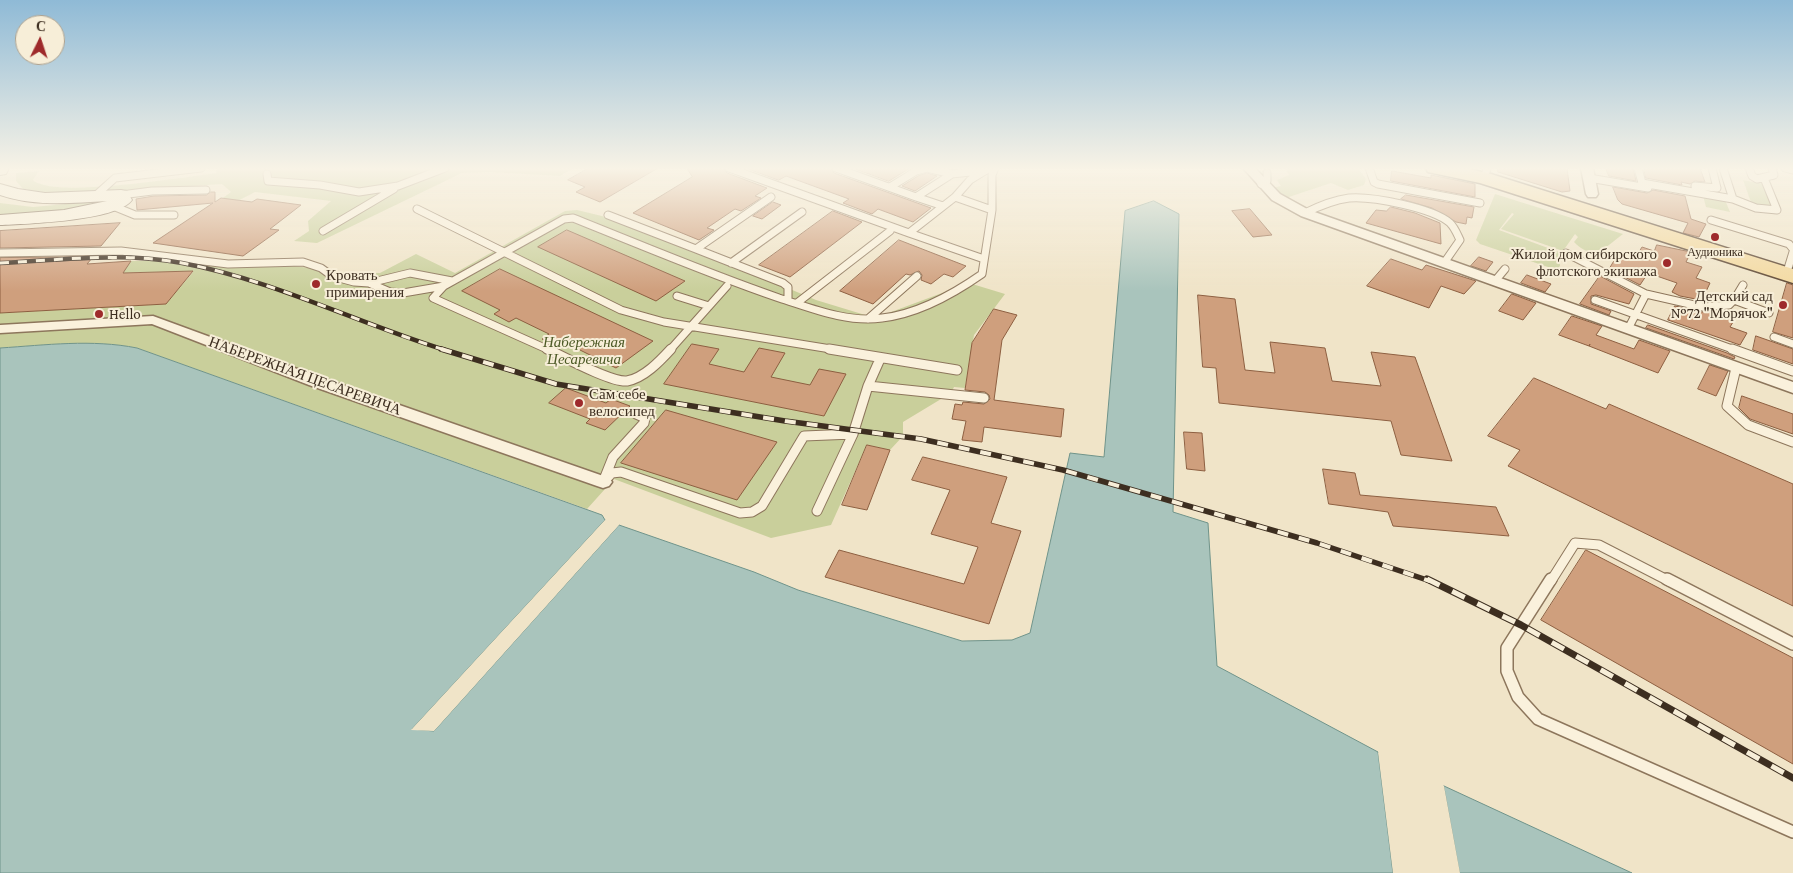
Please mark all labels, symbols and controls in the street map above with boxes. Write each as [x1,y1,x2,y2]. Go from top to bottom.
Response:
north arrow [15,15,65,65]
text: С [35,18,47,34]
marker: Аудионика [1709,231,1721,243]
place label: Жилой дом сибирского флотского экипажа [1511,245,1657,280]
place label: Аудионика [1687,245,1743,259]
marker: Жилой дом сибирского флотского экипажа [1661,257,1673,269]
place label: Кровать примирения [326,266,404,301]
marker: Кровать примирения [310,278,322,290]
place label: Детский сад №72 "Морячок" [1671,287,1773,322]
marker: Детский сад №72 "Морячок" [1777,299,1789,311]
place label: Hello [109,305,141,323]
marker: Hello [93,308,105,320]
street label: НАБЕРЕЖНАЯ ЦЕСАРЕВИЧА [206,333,404,419]
park label: Набережная Цесаревича [543,333,625,368]
place label: Сам себе велосипед [589,385,655,420]
marker: Сам себе велосипед [573,397,585,409]

